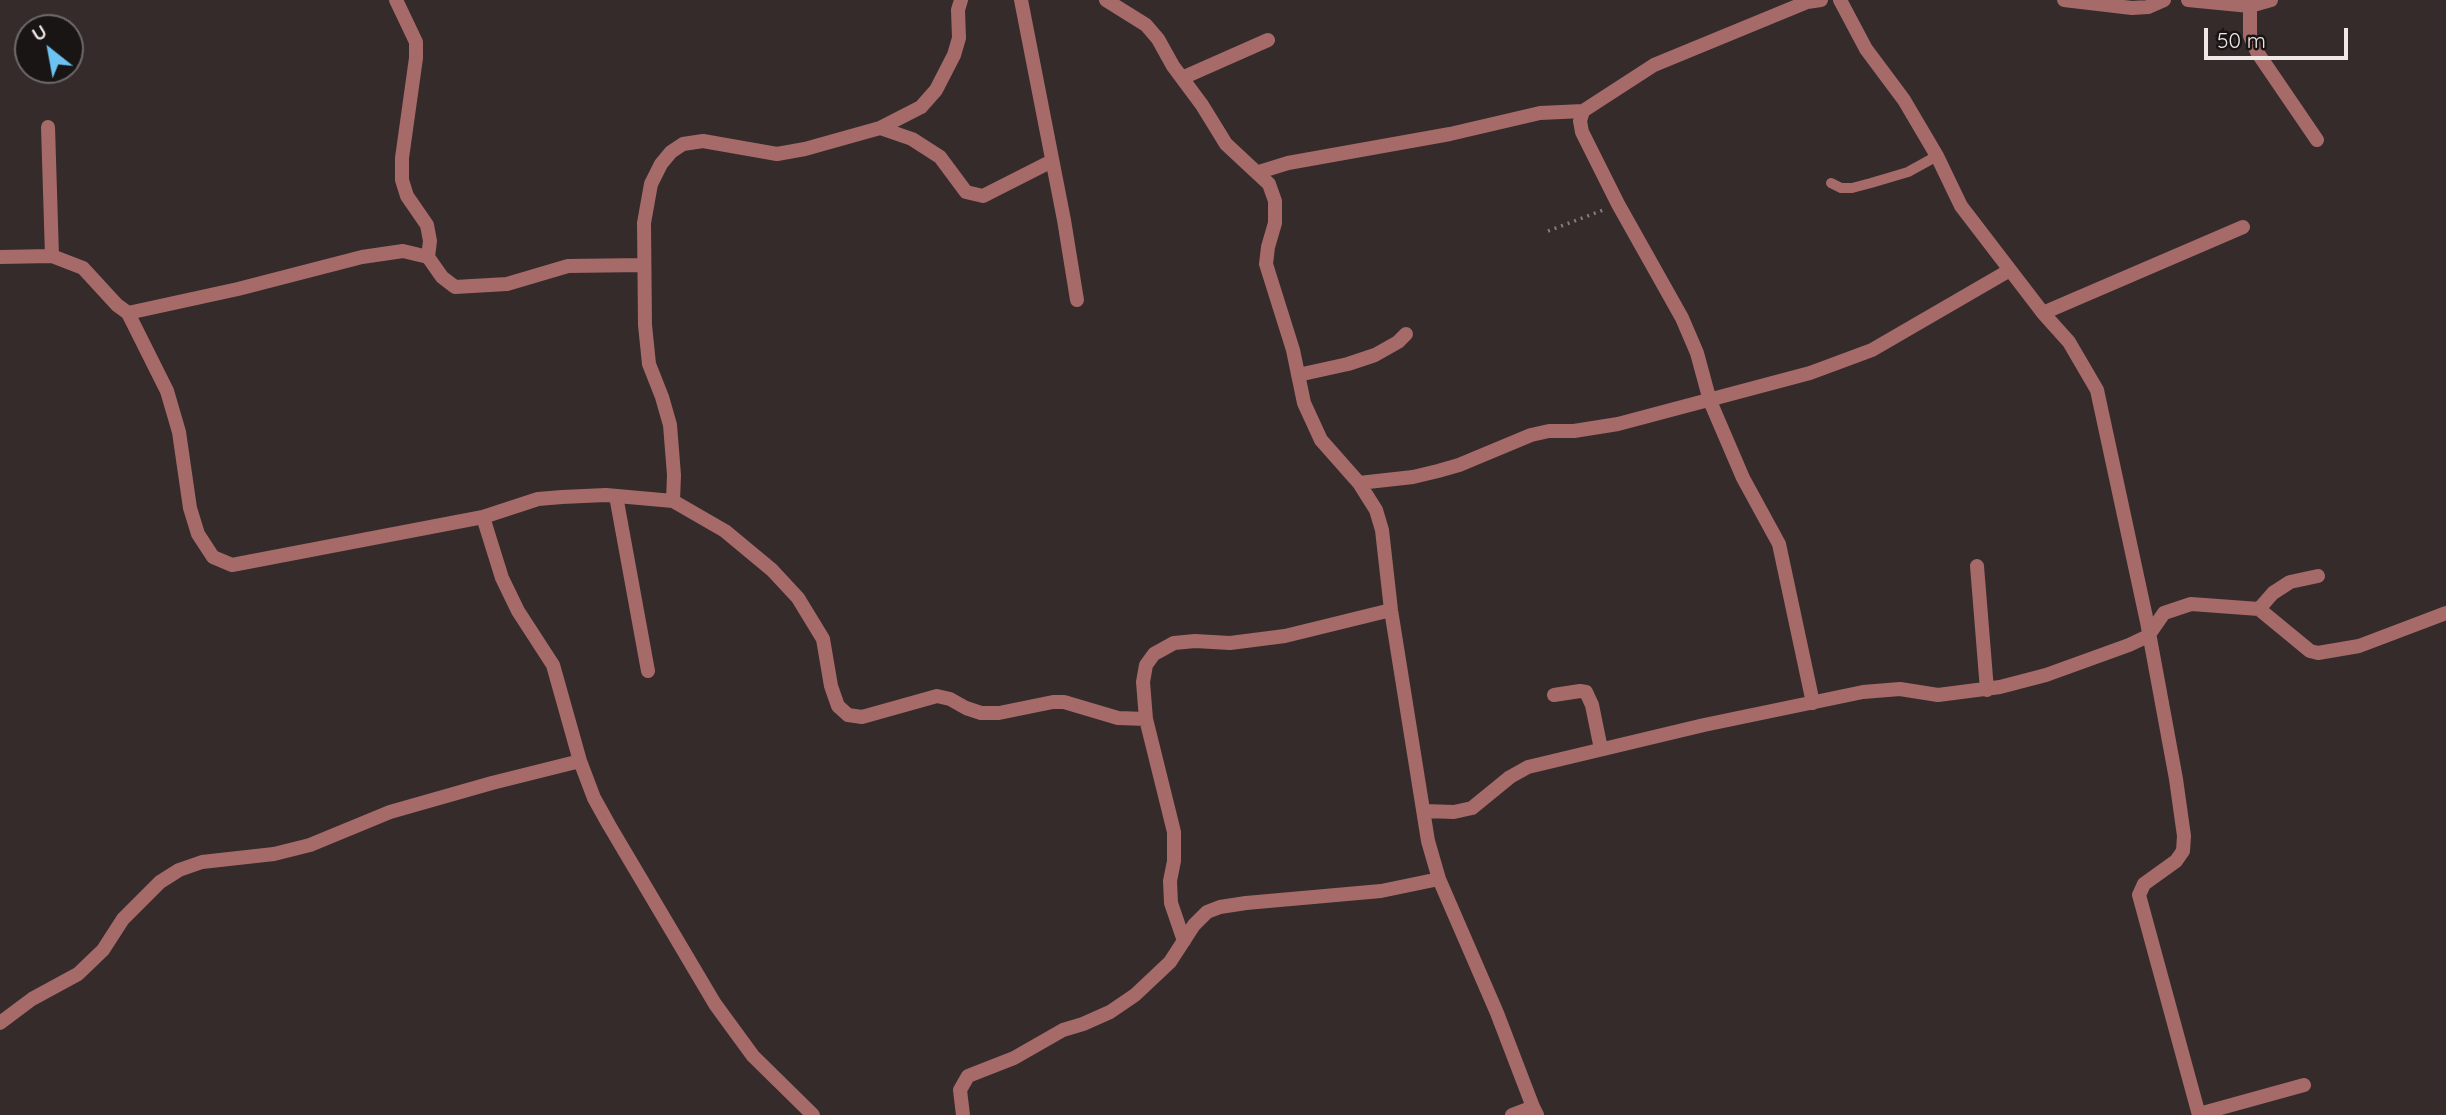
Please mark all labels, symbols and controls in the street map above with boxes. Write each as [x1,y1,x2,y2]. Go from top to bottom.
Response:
north arrow [14,14,84,84]
scale bar [2208,14,2352,58]
text: U [27,19,51,46]
text: 50 m [2217,27,2266,53]

